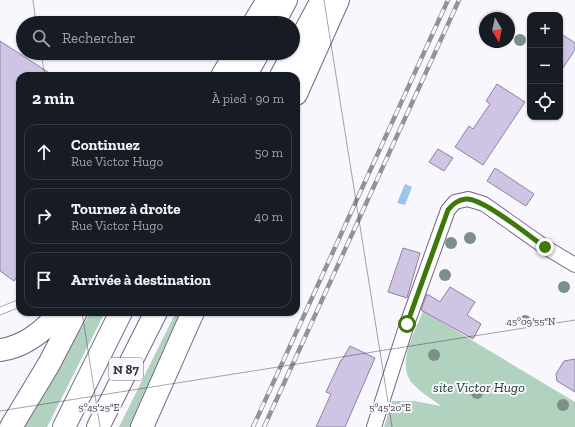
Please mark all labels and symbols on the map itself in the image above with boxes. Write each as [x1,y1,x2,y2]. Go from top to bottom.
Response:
north arrow [479,12,515,48]
route end [536,238,554,256]
route start [398,315,416,333]
text: 45°09'55"N [507,316,556,328]
road number: N 87 [109,358,143,380]
park label: site Victor Hugo [433,379,525,396]
text: 5°45'25"E [79,402,120,414]
text: 5°45'20"E [369,402,411,414]

